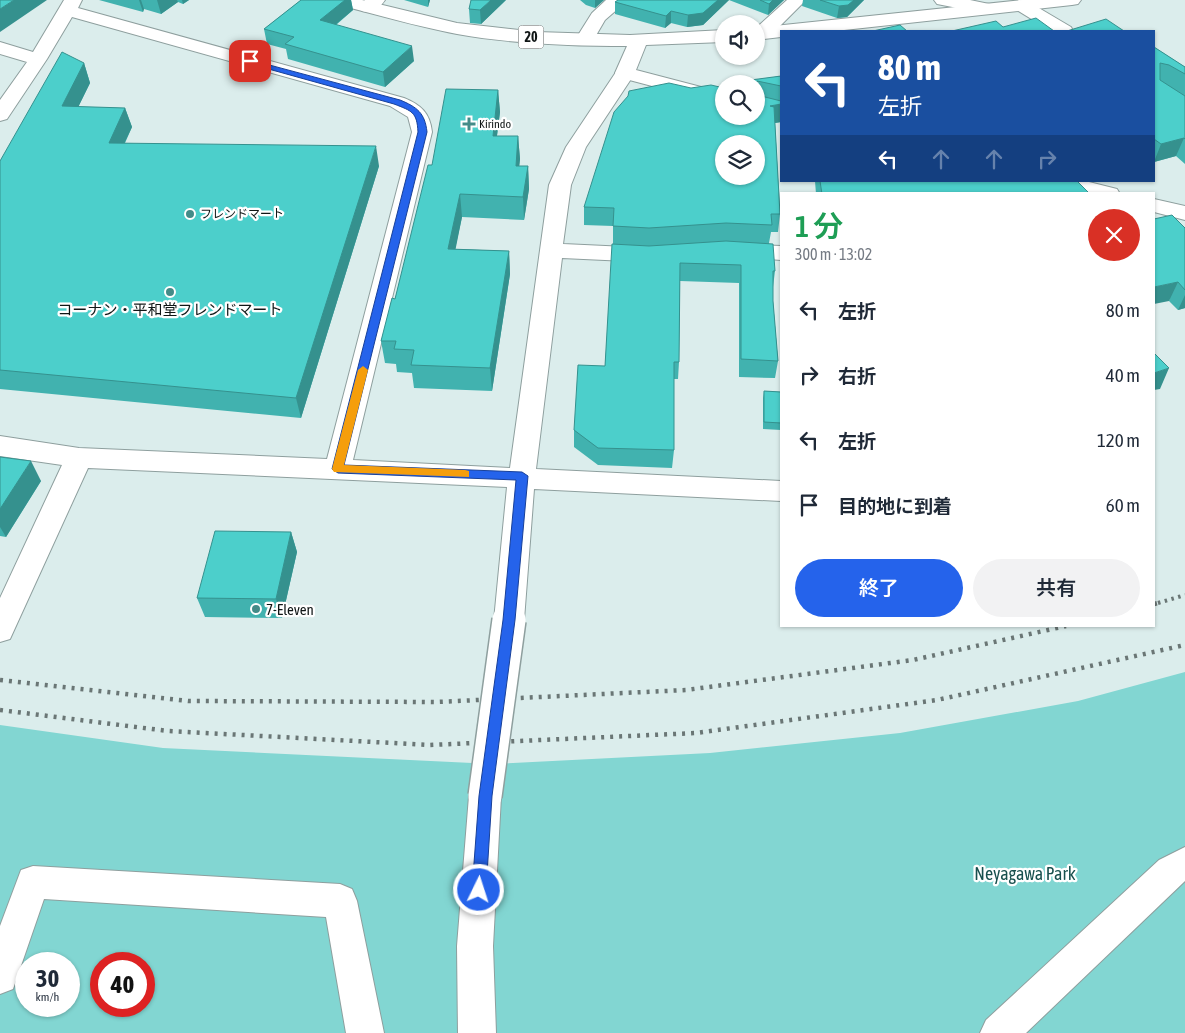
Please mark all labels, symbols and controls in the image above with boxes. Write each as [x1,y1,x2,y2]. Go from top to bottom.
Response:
map controls [715,15,765,185]
button: sound [715,15,765,65]
road number: 20 [518,26,544,48]
pin [229,40,271,82]
icon: arrive [236,47,264,75]
text: 80 m [878,47,941,87]
icon: left [795,50,860,115]
button: search [715,75,765,125]
text: 左折 [878,93,922,119]
place label: Kirindo [479,117,511,131]
marker: Kirindo [463,118,475,130]
button: layers [715,135,765,185]
icon: left [874,145,902,173]
icon: ahead [927,145,955,173]
icon: ahead [980,145,1008,173]
icon: right [1033,145,1061,173]
place label: フレンドマート [200,207,284,221]
marker: フレンドマート [184,208,196,220]
text: 1 分 [795,209,843,243]
button: close [1088,209,1140,261]
text: 300 m · 13:02 [795,245,872,263]
marker: コーナン・平和堂フレンドマート [164,286,176,298]
icon: left [795,296,823,324]
text: 80 m [1106,299,1140,321]
text: 左折 [838,300,876,322]
place label: コーナン・平和堂フレンドマート [57,301,283,318]
icon: right [795,361,823,389]
text: 40 m [1106,364,1140,386]
text: 右折 [838,365,876,387]
icon: left [795,426,823,454]
text: 120 m [1097,429,1140,451]
text: 左折 [838,430,876,452]
icon: arrive [795,491,823,519]
text: 60 m [1106,494,1140,516]
text: 目的地に到着 [838,495,952,517]
button: 終了 [795,559,963,617]
button: 共有 [973,559,1140,617]
place label: 7-Eleven [266,601,314,618]
marker: 7-Eleven [250,603,262,615]
position arrow [452,863,504,915]
park label: Neyagawa Park [974,863,1076,884]
speed limit sign: 40 [90,952,155,1017]
text: 30 [36,964,59,992]
text: km/h [36,990,59,1004]

